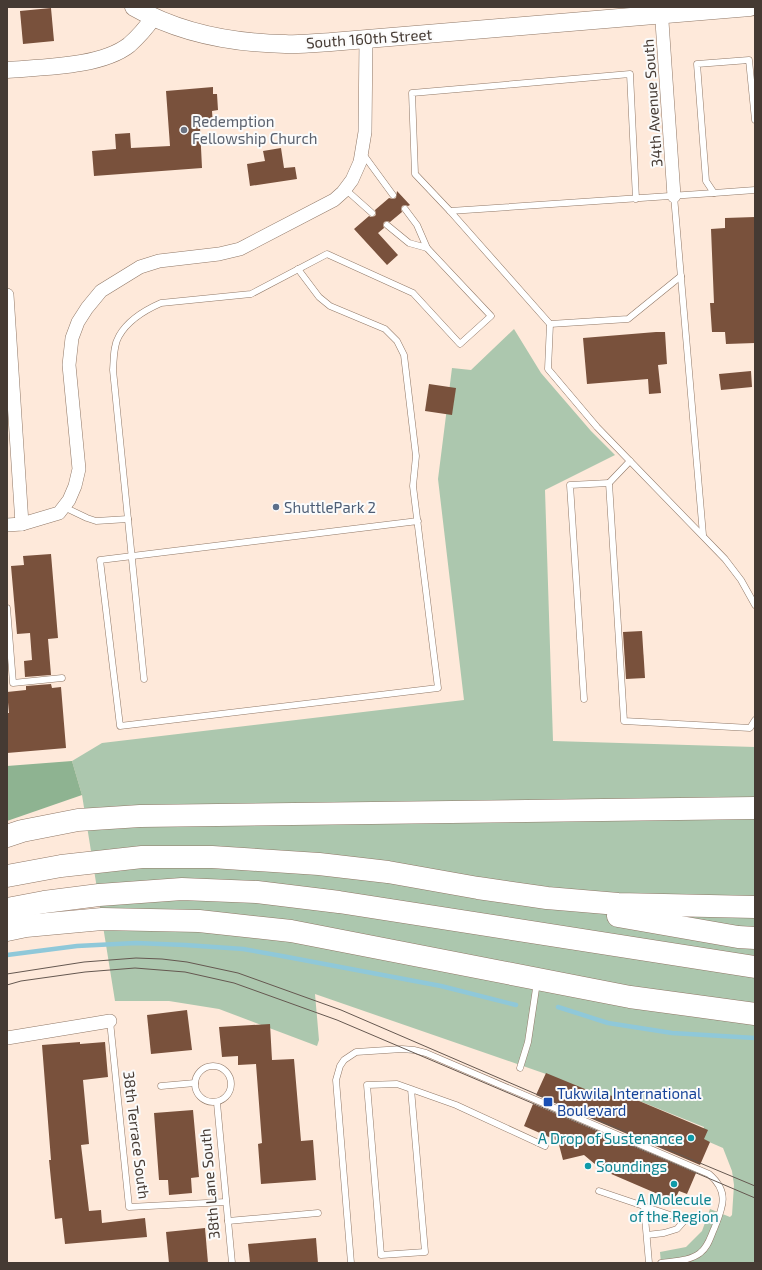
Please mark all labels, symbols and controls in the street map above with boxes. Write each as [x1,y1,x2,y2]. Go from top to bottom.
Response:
street label: South 160th Street [305,25,433,51]
street label: 34th Avenue South [639,38,665,168]
place label: Redemption Fellowship Church [192,112,317,147]
marker: Redemption Fellowship Church [179,125,189,135]
place label: ShuttlePark 2 [284,498,376,516]
marker: ShuttlePark 2 [271,502,281,512]
street label: 38th Terrace South [120,1070,154,1200]
place label: Tukwila International Boulevard [557,1084,702,1119]
marker: Tukwila International Boulevard [542,1096,554,1108]
street label: 38th Lane South [195,1128,223,1240]
place label: A Drop of Sustenance [538,1129,683,1147]
marker: A Drop of Sustenance [686,1133,696,1143]
place label: Soundings [596,1157,667,1175]
marker: Soundings [583,1161,593,1171]
marker: A Molecule of the Region [669,1179,679,1189]
place label: A Molecule of the Region [629,1190,719,1225]

